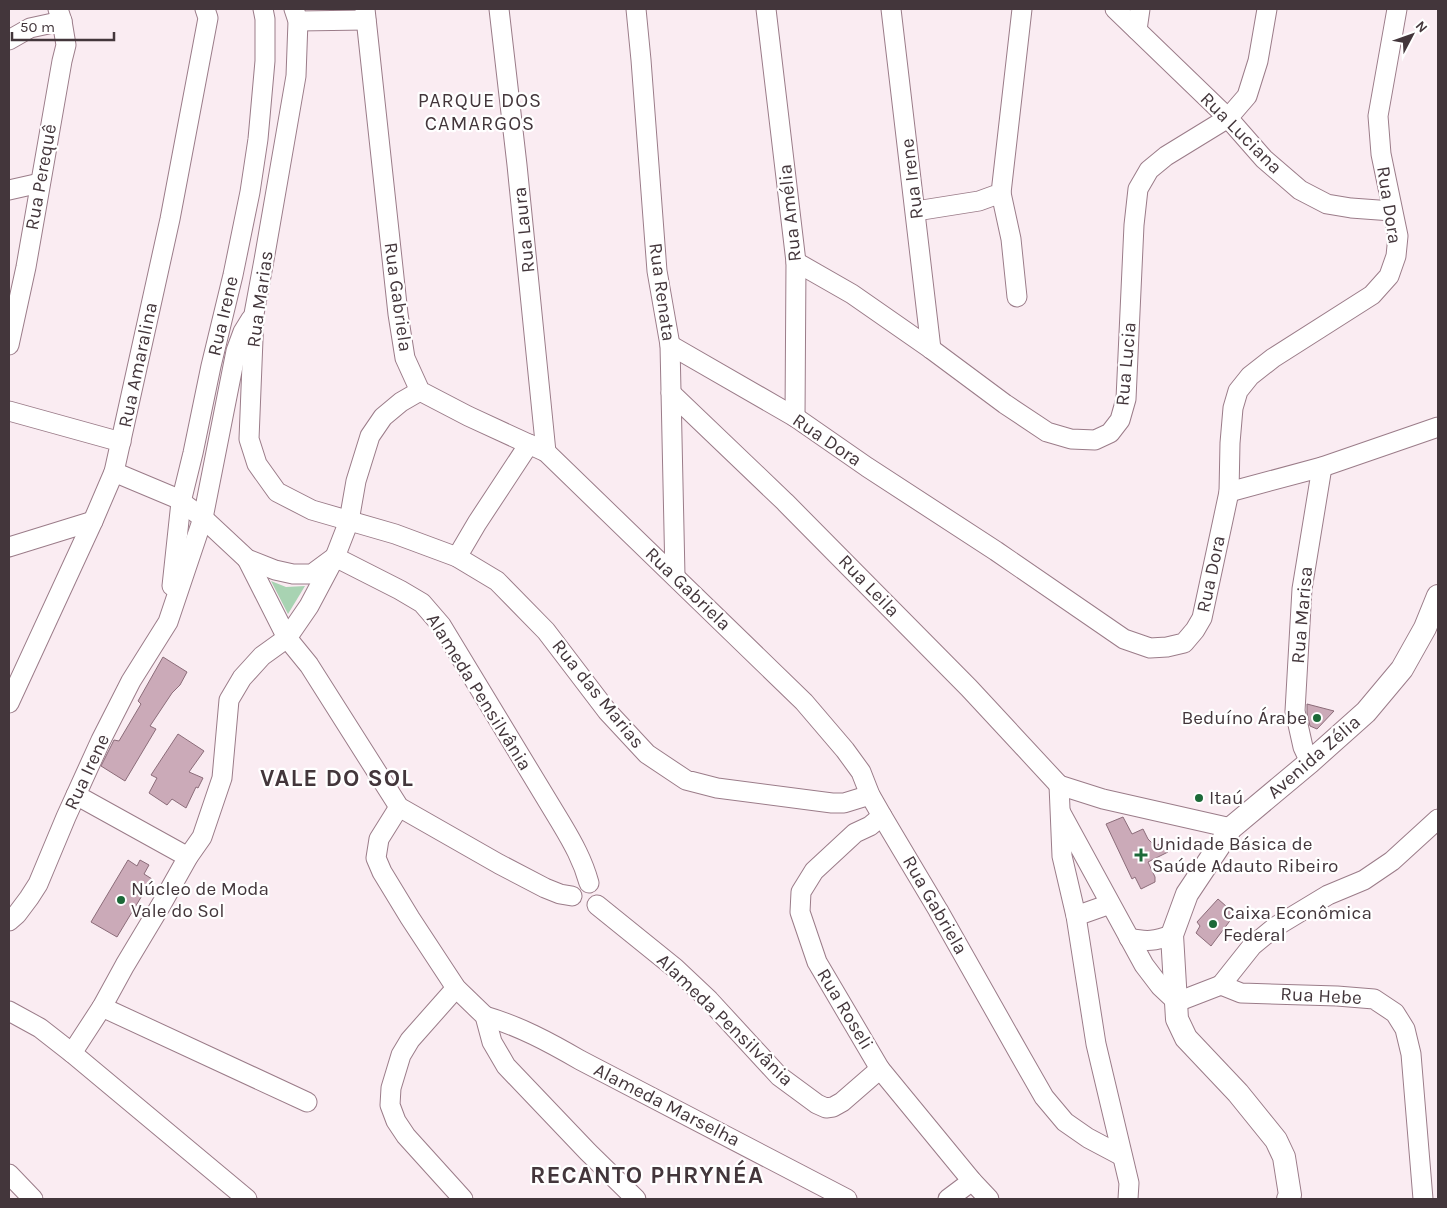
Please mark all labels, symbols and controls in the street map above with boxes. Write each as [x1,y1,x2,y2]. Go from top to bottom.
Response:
scale bar [12,10,115,42]
north arrow [1387,10,1437,60]
text: N [1412,17,1431,36]
text: 50 m [20,18,55,36]
street label: Rua Luciana [1196,88,1286,178]
district label: PARQUE DOS CAMARGOS [418,89,542,135]
street label: Rua Perequê [21,122,61,232]
street label: Rua Irene [896,137,928,221]
street label: Rua Amélia [774,163,806,263]
street label: Rua Dora [1372,165,1406,245]
street label: Rua Laura [509,186,539,274]
street label: Rua Gabriela [379,241,417,353]
street label: Rua Renata [644,241,680,343]
street label: Rua Marias [242,249,278,349]
street label: Rua Irene [203,274,243,358]
street label: Rua Amaralina [114,300,162,430]
street label: Rua Lucia [1111,321,1141,407]
street label: Rua Dora [788,409,866,471]
street label: Rua Dora [1192,533,1230,615]
street label: Rua Gabriela [641,543,735,635]
street label: Rua Leila [834,550,904,622]
street label: Rua Marisa [1287,565,1317,665]
street label: Alameda Pensilvânia [422,610,536,774]
street label: Rua das Marias [547,635,649,753]
place label: Beduíno Árabe [1181,706,1307,729]
street label: Avenida Zélia [1263,711,1365,803]
marker: Beduíno Árabe [1311,712,1323,724]
street label: Rua Irene [60,731,114,813]
district label: VALE DO SOL [260,764,414,792]
place label: Itaú [1209,787,1243,809]
marker: Itaú [1193,792,1205,804]
place label: Unidade Básica de Saúde Adauto Ribeiro [1152,833,1338,877]
marker: Unidade Básica de Saúde Adauto Ribeiro [1134,848,1148,862]
street label: Rua Gabriela [898,852,972,958]
place label: Núcleo de Moda Vale do Sol [131,878,269,922]
marker: Núcleo de Moda Vale do Sol [115,894,127,906]
place label: Caixa Econômica Federal [1223,902,1372,946]
marker: Caixa Econômica Federal [1207,918,1219,930]
street label: Alameda Pensilvânia [652,949,798,1091]
street label: Rua Roseli [812,964,878,1054]
street label: Rua Hebe [1280,983,1362,1009]
street label: Alameda Marselha [590,1059,744,1151]
district label: RECANTO PHRYNÉA [530,1159,764,1189]

